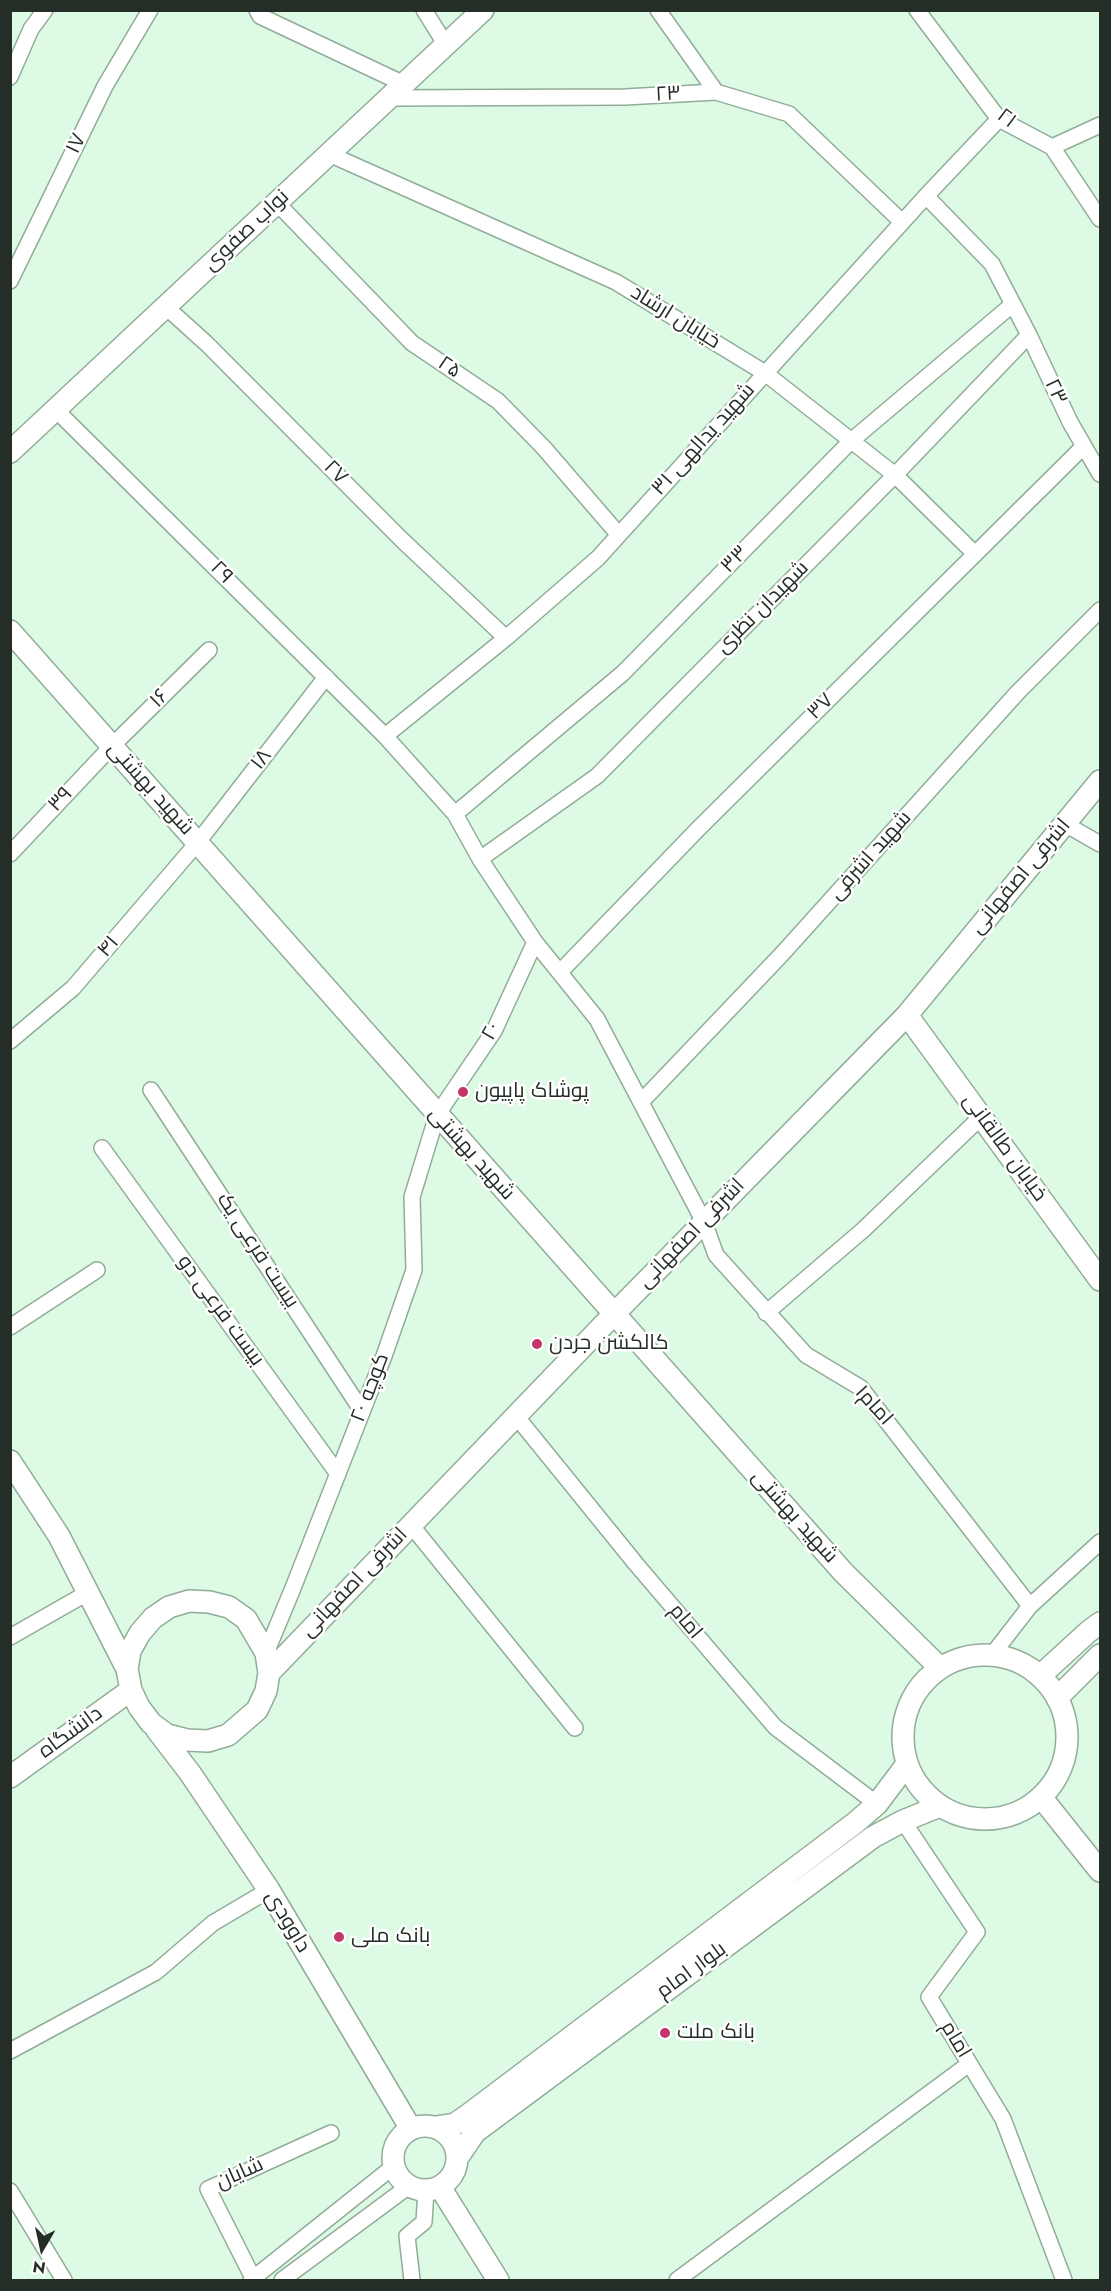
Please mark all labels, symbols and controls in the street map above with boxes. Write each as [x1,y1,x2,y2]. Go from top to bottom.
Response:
street label: ۲۳ [655,82,681,108]
street label: ۲۱ [991,104,1021,134]
street label: ۱۷ [61,130,93,158]
street label: نواب صفوی [199,185,295,277]
street label: خیابان ارشاد [626,281,724,355]
street label: ۲۵ [433,351,465,385]
street label: ۲۳ [1038,375,1072,409]
street label: ۳۱ شهید یدالهی [647,379,761,501]
street label: ۲۷ [318,456,352,490]
street label: ۳۳ [716,541,754,579]
street label: ۲۹ [204,556,238,590]
street label: شهیدان نظری [711,556,815,660]
street label: ۱۶ [145,684,175,714]
street label: ۳۷ [802,688,840,726]
street label: شهید بهشتی [101,737,199,841]
street label: ۱۸ [246,745,278,775]
street label: ۳۹ [43,782,79,818]
street label: شهید اشرفی [824,806,918,906]
street label: اشرفی اصفهانی [965,814,1077,940]
street label: ۴۱ [93,931,125,963]
street label: ۲۰ [477,1019,507,1045]
place label: پوشاک پاپیون [475,1079,589,1105]
marker: پوشاک پاپیون [456,1085,470,1099]
street label: خیابان طالقانی [956,1089,1052,1207]
street label: شهید بهشتی [422,1102,520,1206]
street label: اشرفی اصفهانی [633,1174,751,1294]
street label: بیست فرعی یک [210,1189,304,1313]
street label: بیست فرعی دو [171,1251,269,1371]
place label: کالکشن جردن [549,1331,669,1357]
marker: کالکشن جردن [530,1337,544,1351]
street label: کوچه ۲۰ [346,1350,396,1426]
street label: امام۱ [849,1381,897,1431]
street label: شهید بهشتی [745,1465,843,1569]
street label: اشرفی اصفهانی [296,1523,414,1643]
street label: امام [663,1599,707,1645]
street label: دانشگاه [34,1701,108,1765]
street label: داوودی [259,1887,315,1957]
place label: بانک ملی [351,1924,430,1950]
marker: بانک ملی [332,1930,346,1944]
street label: بلوار امام [652,1937,732,2005]
street label: امام [934,2017,976,2063]
place label: بانک ملت [677,2020,755,2046]
marker: بانک ملت [658,2026,672,2040]
street label: شایان [212,2152,268,2196]
north arrow [12,2219,72,2279]
text: N [31,2255,47,2280]

